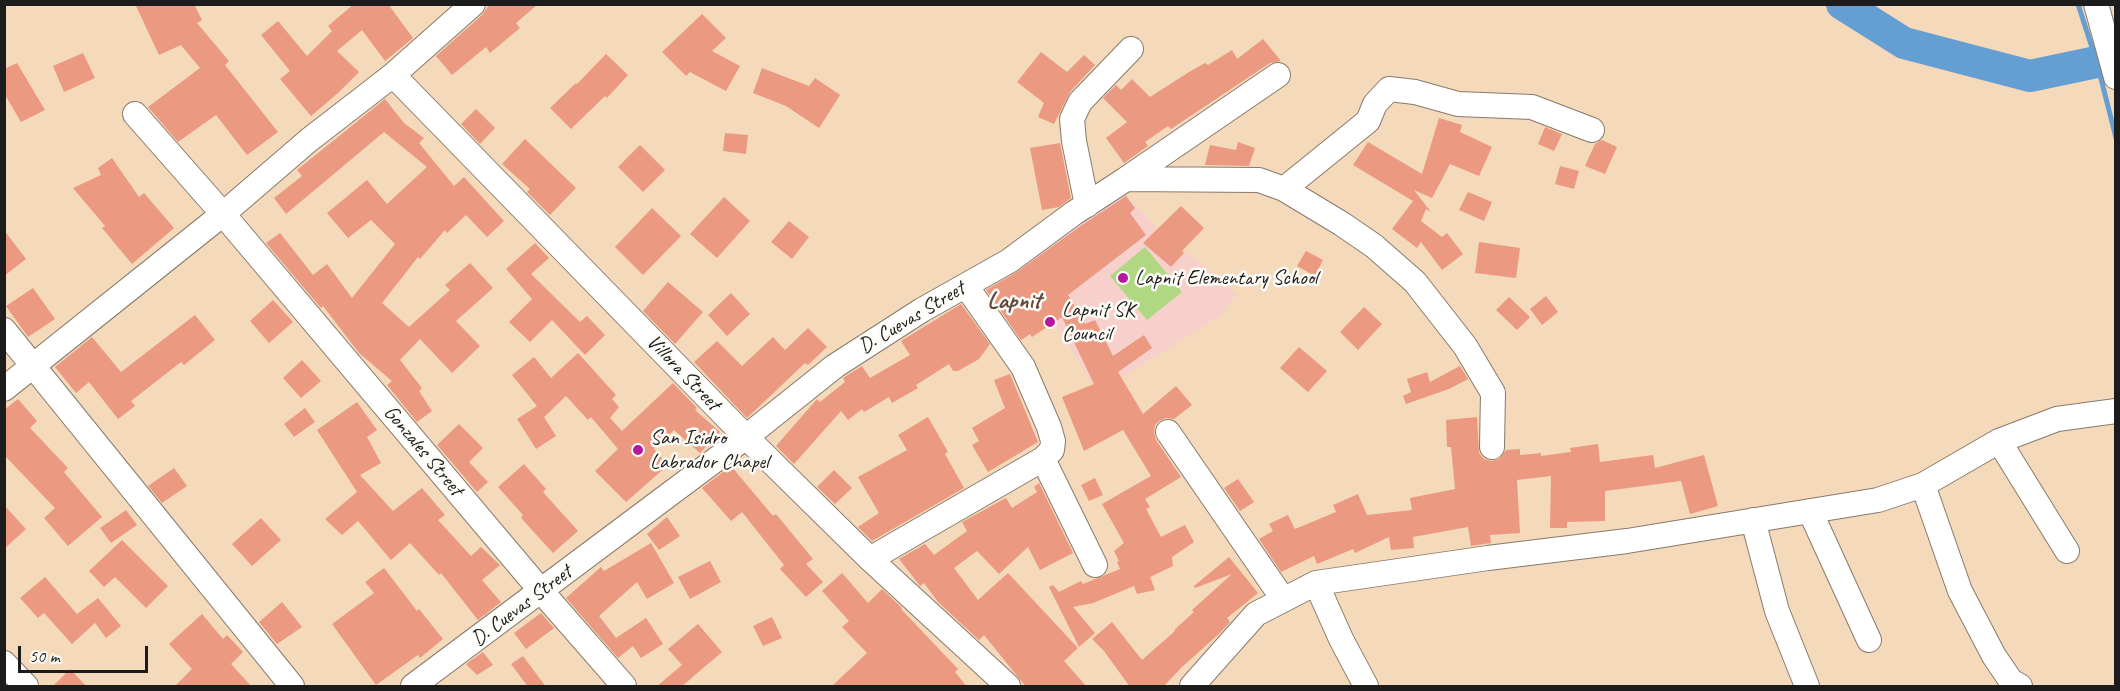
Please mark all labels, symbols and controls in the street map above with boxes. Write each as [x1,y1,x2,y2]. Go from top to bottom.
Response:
place label: Lapnit Elementary School [1135,265,1318,291]
marker: Lapnit Elementary School [1116,271,1130,285]
street label: D. Cuevas Street [854,276,970,360]
district label: Lapnit [987,288,1041,316]
place label: Lapnit SK Council [1062,297,1134,347]
marker: Lapnit SK Council [1043,315,1057,329]
street label: Villora Street [641,330,725,416]
street label: Gonzales Street [378,401,468,501]
place label: San Isidro Labrador Chapel [650,425,769,475]
marker: San Isidro Labrador Chapel [631,443,645,457]
street label: D. Cuevas Street [467,560,577,652]
scale bar [21,634,152,672]
text: 50 m [29,645,60,667]

